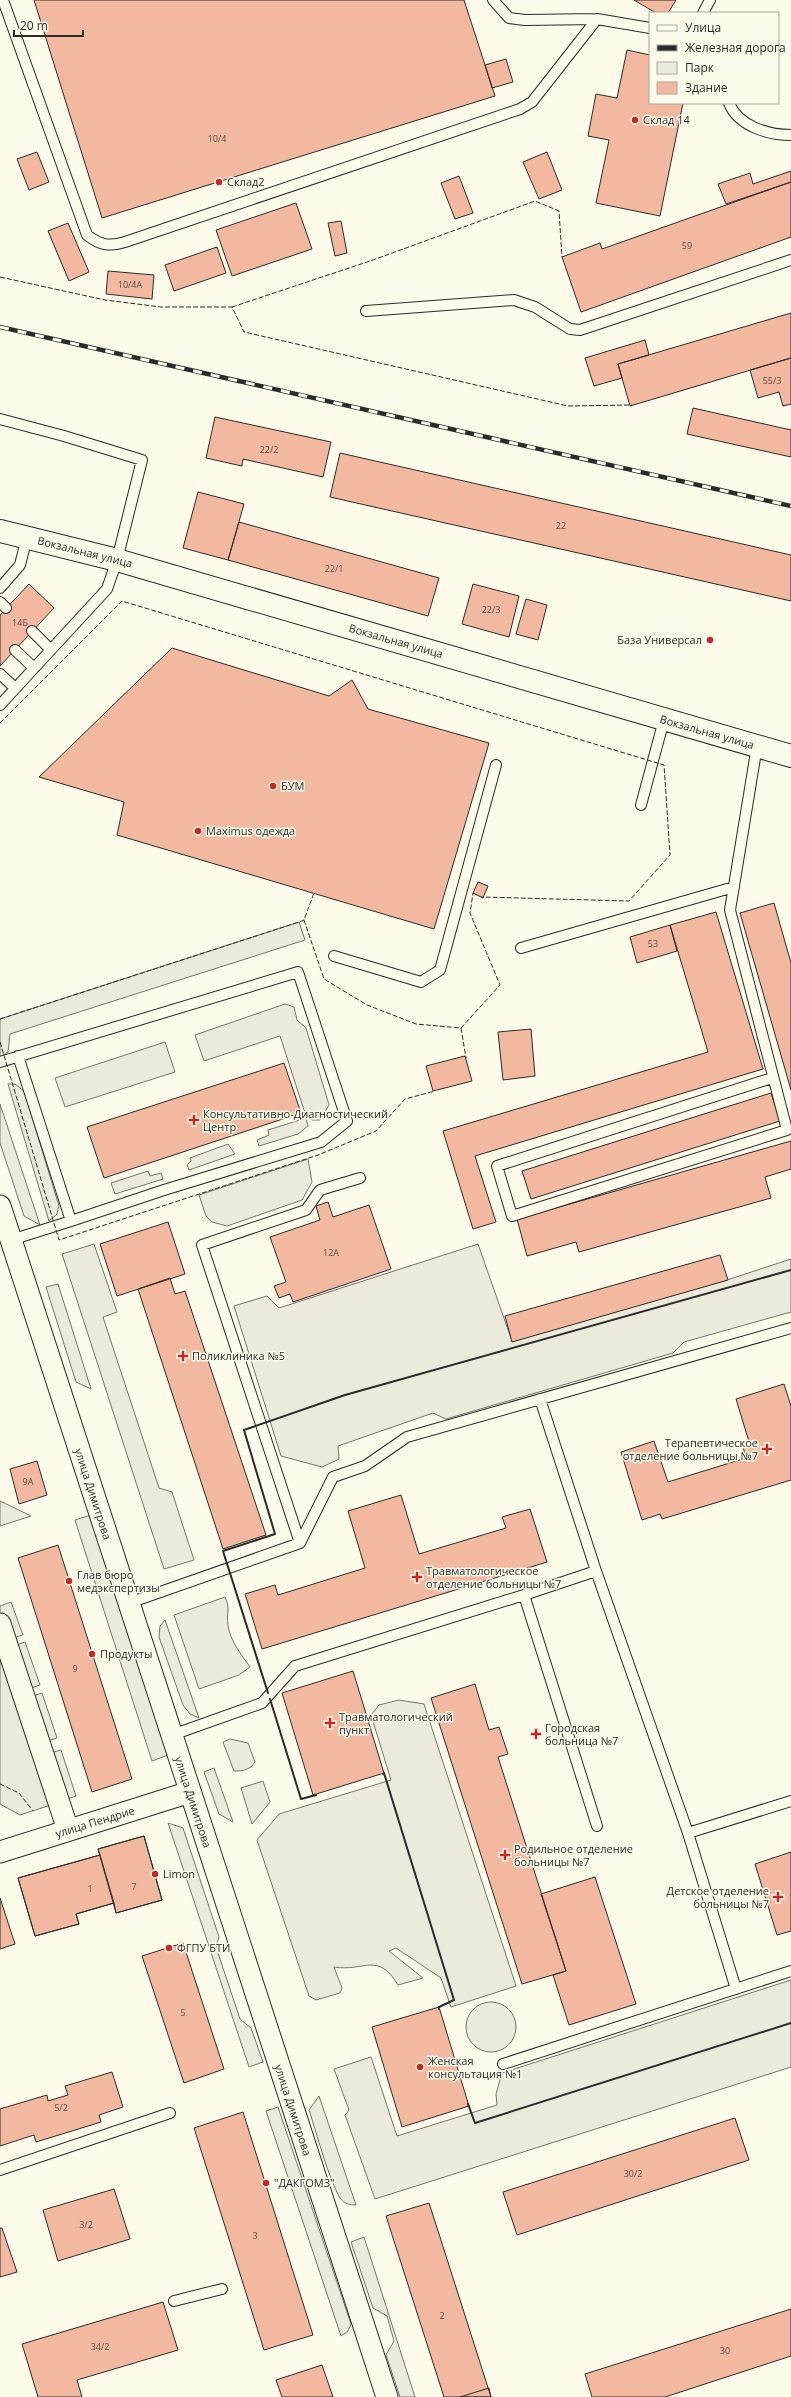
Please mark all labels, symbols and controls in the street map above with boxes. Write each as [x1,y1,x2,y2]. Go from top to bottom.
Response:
scale bar [14,12,83,38]
legend [649,12,779,104]
text: 20 m [20,17,48,34]
text: Улица [685,19,721,36]
text: Железная дорога [685,39,786,56]
text: Парк [685,59,715,76]
text: Здание [685,79,728,96]
place label: Склад 14 [643,112,690,127]
marker: Склад 14 [630,115,640,125]
house number: 10/4 [208,132,226,145]
place label: Склад2 [227,174,265,189]
marker: Склад2 [214,177,224,187]
house number: 59 [682,239,692,252]
house number: 10/4А [118,278,143,291]
house number: 55/3 [763,374,781,387]
house number: 22/2 [260,443,278,456]
house number: 22 [556,519,566,532]
street label: Вокзальная улица [36,532,134,571]
house number: 22/1 [325,562,343,575]
house number: 22/3 [482,603,500,616]
house number: 14Б [12,616,28,629]
street label: Вокзальная улица [347,620,445,661]
place label: База Универсал [617,632,702,647]
marker: База Универсал [705,635,715,645]
street label: Вокзальная улица [658,711,756,752]
place label: БУМ [281,778,304,793]
marker: БУМ [268,781,278,791]
place label: Maximus одежда [206,823,295,838]
marker: Maximus одежда [193,826,203,836]
house number: 53 [648,937,658,950]
place label: Консультативно-Диагностический Центр [203,1106,388,1134]
marker: Консультативно-Диагностический Центр [188,1114,200,1126]
house number: 12А [323,1246,339,1259]
place label: Поликлиника №5 [192,1348,285,1363]
marker: Поликлиника №5 [177,1350,189,1362]
place label: Терапевтическое отделение больницы №7 [623,1435,758,1463]
marker: Терапевтическое отделение больницы №7 [761,1443,773,1455]
street label: улица Димитрова [72,1446,115,1541]
house number: 9А [23,1475,34,1488]
place label: Травматологическое отделение больницы №7 [426,1563,561,1591]
place label: Глав бюро медэкспертизы [77,1567,160,1595]
marker: Травматологическое отделение больницы №7 [411,1571,423,1583]
marker: Глав бюро медэкспертизы [64,1576,74,1586]
place label: Продукты [100,1646,153,1661]
marker: Продукты [87,1649,97,1659]
house number: 9 [72,1662,78,1675]
place label: Травматологический пункт [339,1709,453,1737]
marker: Травматологический пункт [324,1717,336,1729]
place label: Городская больница №7 [545,1720,618,1748]
marker: Городская больница №7 [530,1728,542,1740]
street label: улица Димитрова [172,1754,215,1849]
street label: улица Пендрие [53,1802,136,1841]
place label: Родильное отделение больницы №7 [514,1841,633,1869]
marker: Родильное отделение больницы №7 [499,1849,511,1861]
place label: Limon [163,1866,195,1881]
marker: Limon [150,1869,160,1879]
house number: 7 [131,1880,137,1893]
house number: 1 [87,1882,93,1895]
place label: Детское отделение больницы №7 [667,1883,769,1911]
marker: Детское отделение больницы №7 [772,1891,784,1903]
place label: ФГПУ БТИ [177,1940,230,1955]
marker: ФГПУ БТИ [164,1943,174,1953]
house number: 5 [180,2006,186,2019]
place label: Женская консультация №1 [428,2053,522,2081]
street label: улица Димитрова [272,2062,315,2157]
marker: Женская консультация №1 [415,2062,425,2072]
house number: 5/2 [54,2101,68,2114]
house number: 30/2 [624,2167,642,2180]
place label: "ДАКГОМЗ" [274,2175,335,2190]
marker: "ДАКГОМЗ" [261,2178,271,2188]
house number: 3/2 [79,2218,93,2231]
house number: 3 [252,2229,258,2242]
house number: 2 [439,2309,445,2322]
house number: 34/2 [91,2340,109,2353]
house number: 30 [720,2344,730,2357]

